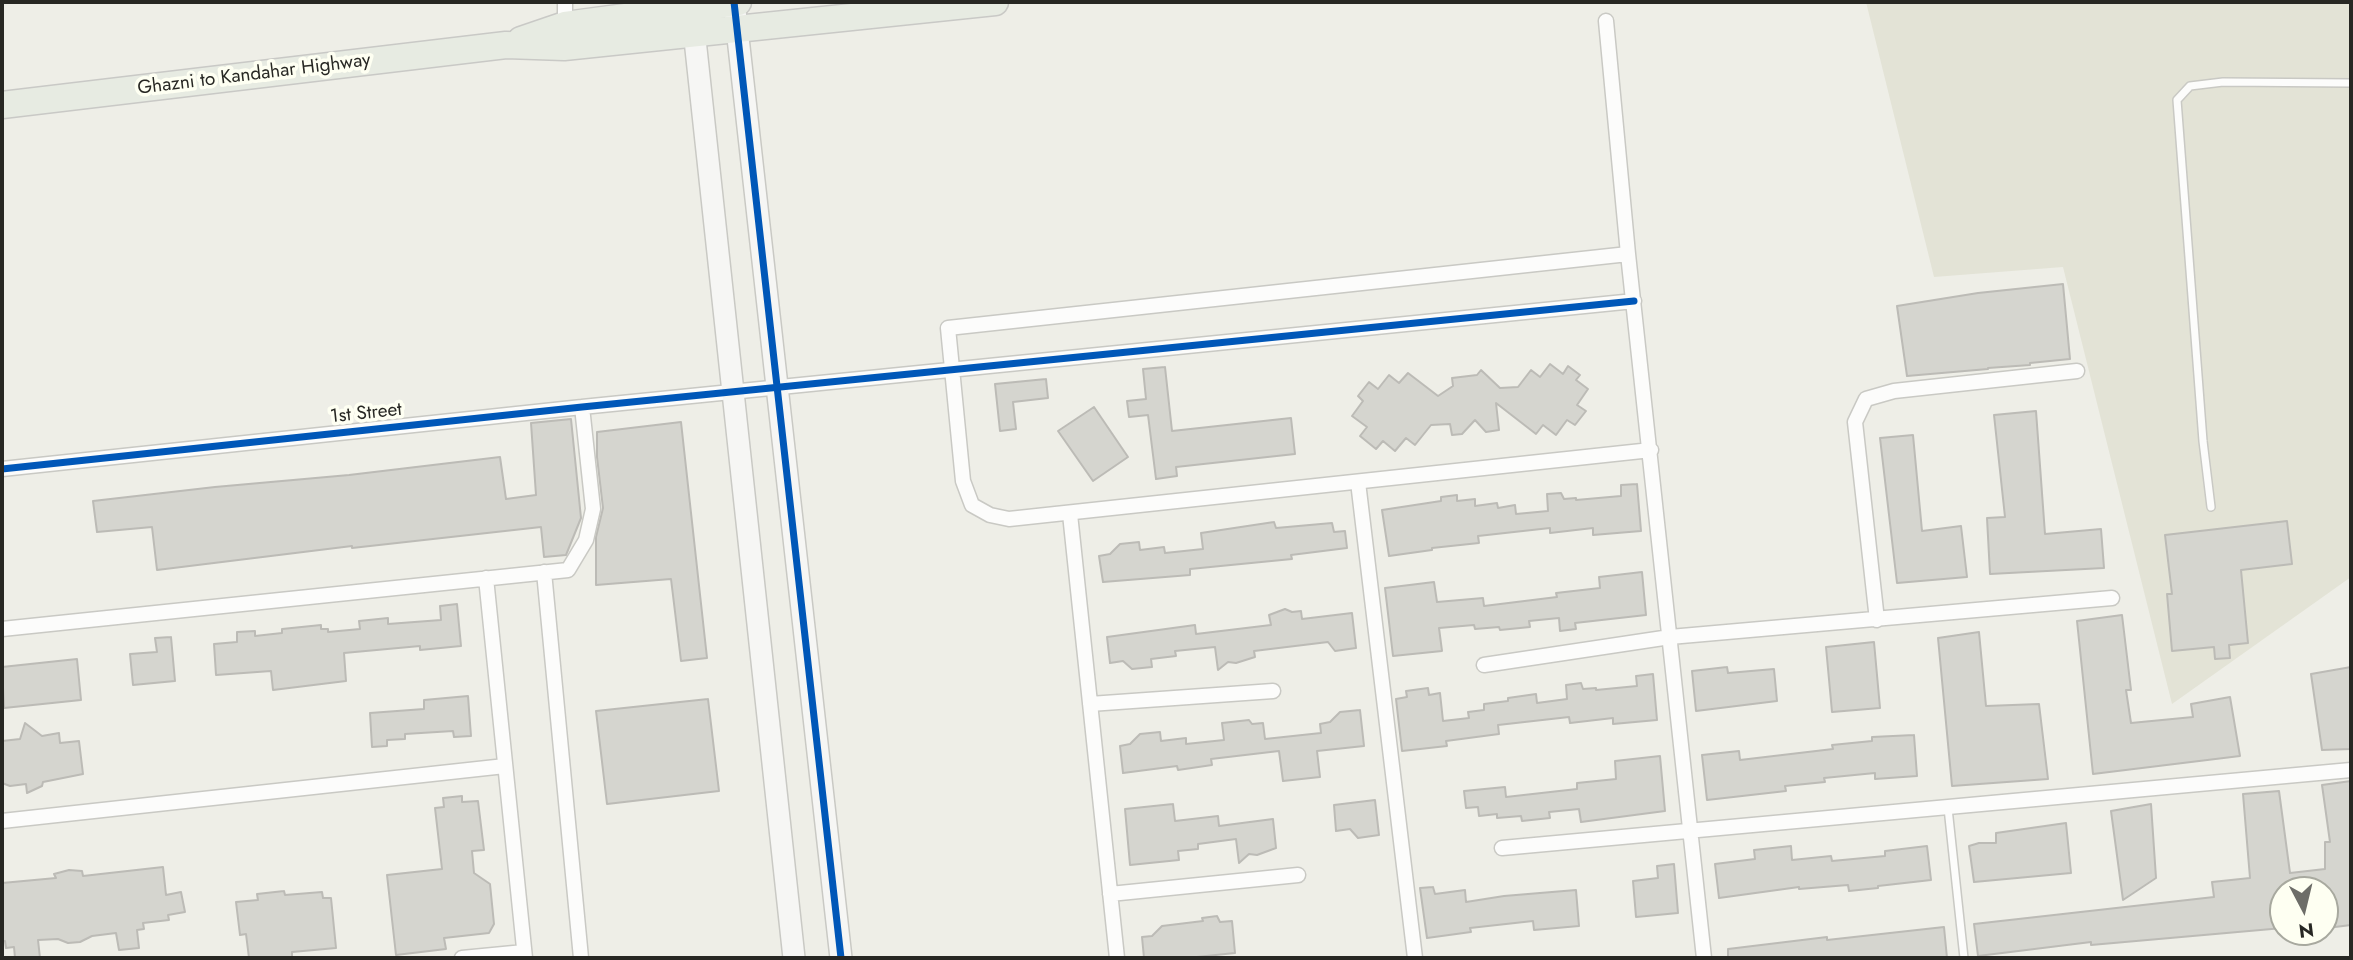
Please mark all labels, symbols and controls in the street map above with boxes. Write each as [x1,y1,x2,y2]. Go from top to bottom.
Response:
street label: Ghazni to Kandahar Highway [136,49,372,101]
street label: 1st Street [329,399,403,429]
north arrow [2269,876,2339,946]
text: N [2297,916,2316,945]

